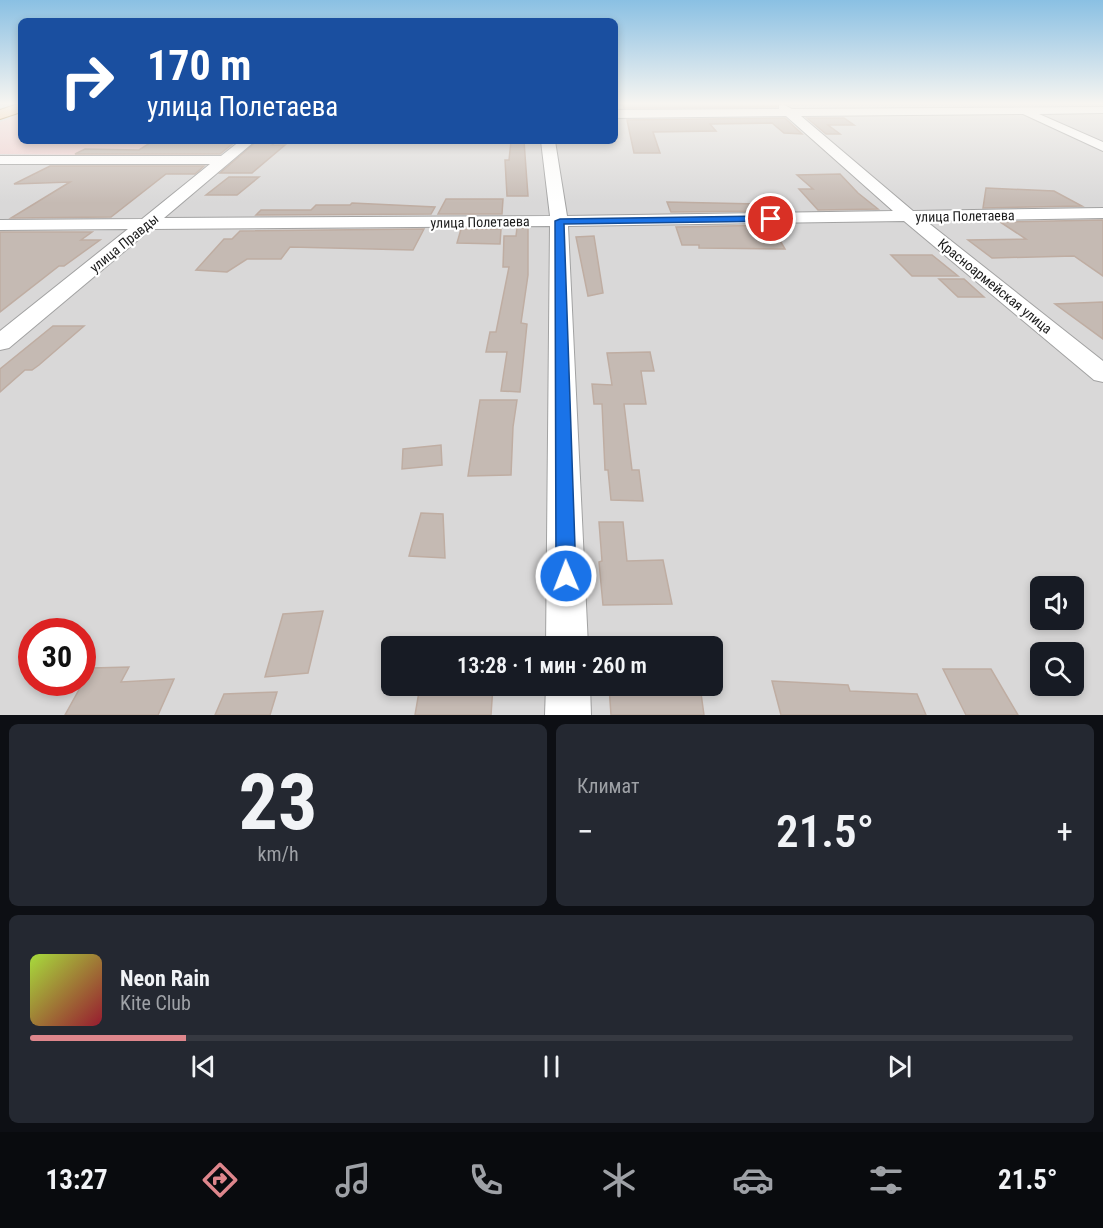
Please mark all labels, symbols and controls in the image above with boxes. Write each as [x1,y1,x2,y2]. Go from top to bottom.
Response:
text: 170 m [147,41,252,90]
icon: right [48,42,126,120]
text: улица Полетаева [147,91,338,123]
pin [745,193,796,244]
icon: arrive [754,202,787,235]
street label: улица Полетаева [915,207,1015,225]
street label: улица Правды [87,211,161,275]
street label: улица Полетаева [430,213,530,231]
street label: Красноармейская улица [935,235,1055,337]
position arrow [534,544,598,608]
map controls [1030,576,1084,696]
button: sound [1030,576,1084,630]
speed limit sign: 30 [18,618,96,696]
button: search [1030,642,1084,696]
text: 13:28 · 1 мин · 260 m [457,653,647,678]
text: 23 [239,757,317,848]
text: Климат [577,774,639,798]
text: 21.5° [776,805,874,858]
text: − [577,812,594,851]
text: + [1057,812,1073,851]
text: km/h [257,842,299,866]
text: Neon Rain [120,966,210,991]
text: Kite Club [120,991,191,1015]
icon: previous [187,1050,220,1083]
icon: pause [535,1050,568,1083]
icon: next [883,1050,916,1083]
icon: directions [199,1159,241,1201]
icon: music [332,1159,374,1201]
icon: phone [465,1159,507,1201]
icon: climate [598,1159,640,1201]
icon: car [732,1159,774,1201]
icon: filters [865,1159,907,1201]
text: 13:27 [46,1164,108,1196]
text: 21.5° [998,1164,1057,1196]

